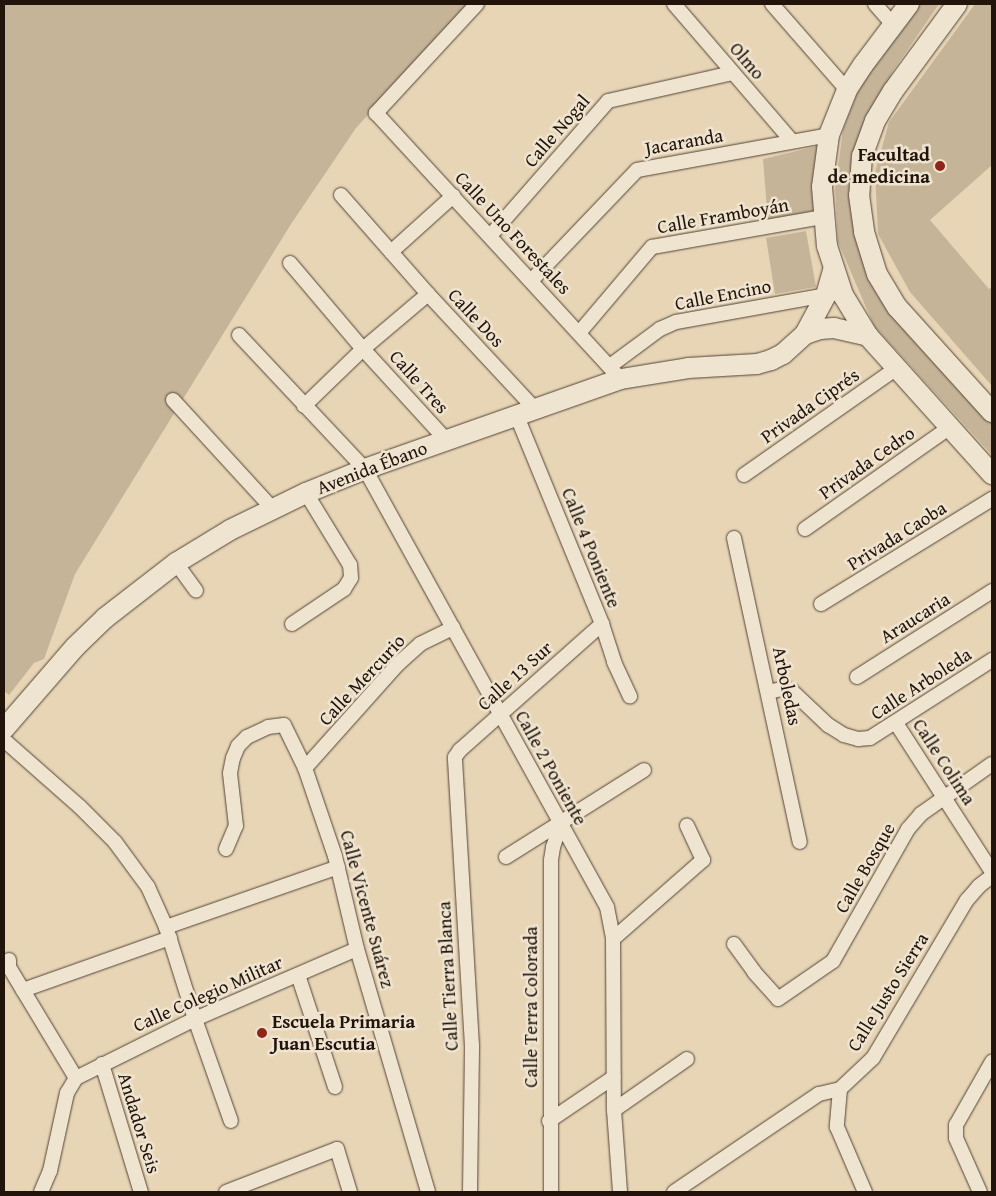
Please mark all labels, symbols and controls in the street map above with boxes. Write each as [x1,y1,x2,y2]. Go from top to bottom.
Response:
street label: Olmo [725,38,769,84]
street label: Calle Nogal [519,90,595,172]
street label: Jacaranda [643,124,725,160]
place label: Facultad de medicina [828,144,930,188]
marker: Facultad de medicina [934,160,946,172]
street label: Calle Uno Forestales [450,167,576,299]
street label: Calle Framboyán [655,193,791,239]
street label: Calle Encino [673,275,773,315]
street label: Calle Dos [443,284,509,352]
street label: Calle Tres [385,345,453,419]
street label: Privada Ciprés [756,364,864,448]
street label: Privada Cedro [815,422,919,504]
street label: Avenida Ébano [313,436,431,500]
street label: Calle 4 Poniente [557,485,625,611]
street label: Privada Caoba [843,497,951,575]
street label: Araucaria [876,588,954,648]
street label: Calle Mercurio [314,630,410,730]
street label: Calle 13 Sur [473,636,557,716]
street label: Calle Arboleda [866,643,976,725]
street label: Arboledas [768,645,806,727]
street label: Calle 2 Poniente [510,707,592,829]
street label: Calle Colima [908,715,980,809]
street label: Calle Bosque [830,819,900,917]
street label: Calle Vicente Suárez [335,828,399,990]
street label: Calle Tierra Blanca [433,901,463,1051]
street label: Calle Terra Colorada [520,926,542,1088]
street label: Calle Justo Sierra [842,929,934,1055]
street label: Calle Colegio Militar [130,951,286,1037]
place label: Escuela Primaria Juan Escutia [272,1011,415,1055]
marker: Escuela Primaria Juan Escutia [256,1027,268,1039]
street label: Andador Seis [113,1070,165,1176]

